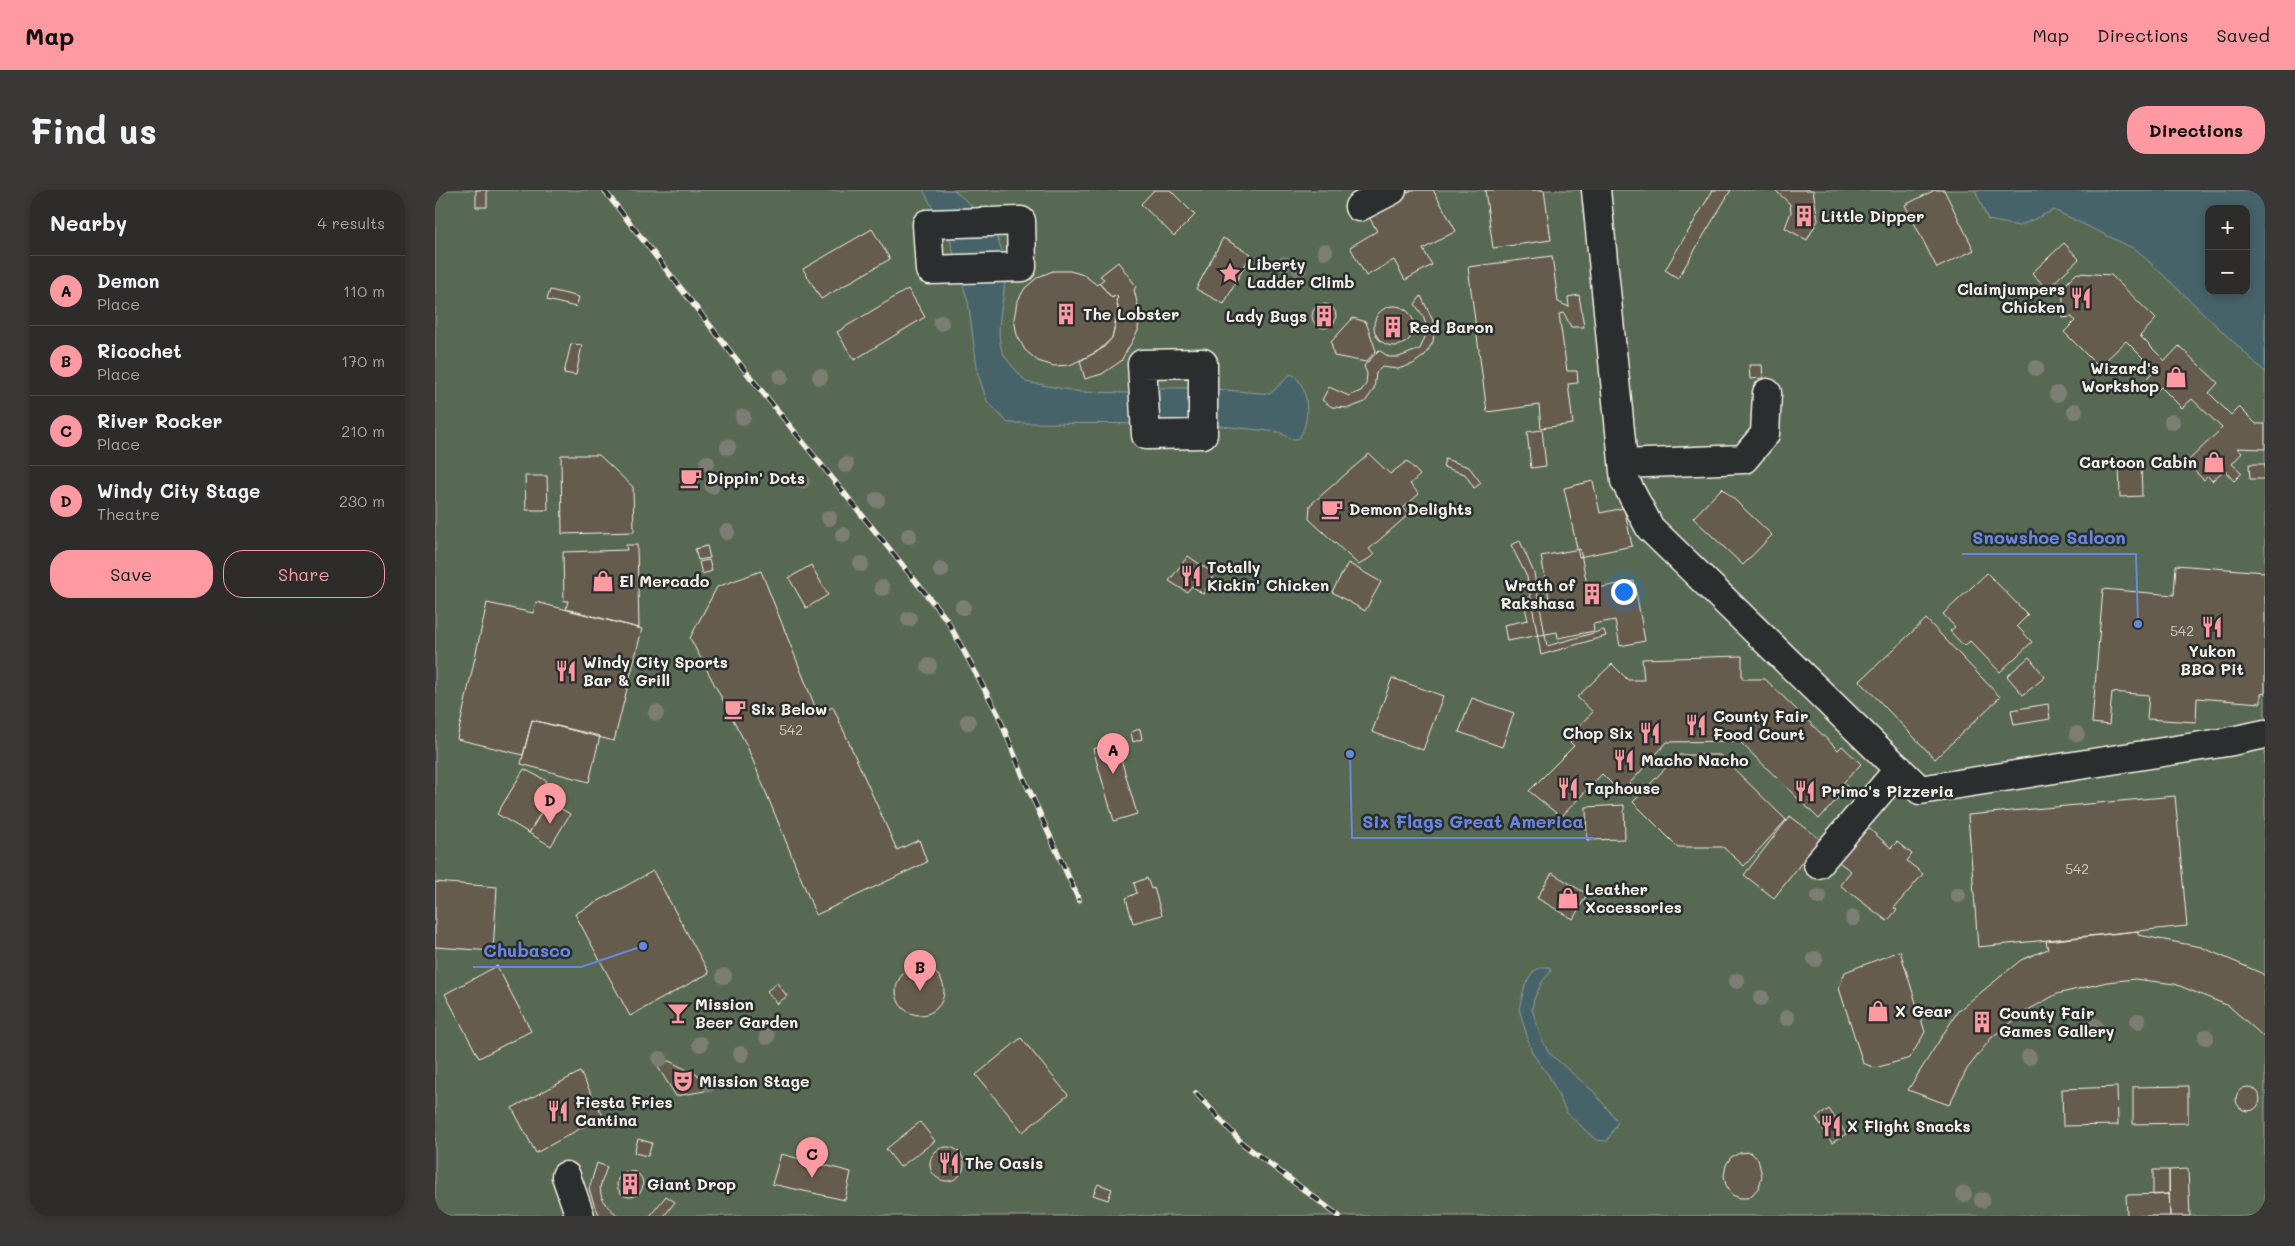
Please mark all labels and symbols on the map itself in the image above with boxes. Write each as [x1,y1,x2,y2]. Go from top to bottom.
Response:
building icon: Little Dipper [1791,203,1817,229]
place label: Little Dipper [1821,205,1924,226]
place label: Liberty Ladder Climb [1247,253,1354,292]
place icon: Liberty Ladder Climb [1217,260,1243,286]
place label: Claimjumpers Chicken [1957,278,2065,317]
restaurant icon: Claimjumpers Chicken [2068,285,2094,311]
building icon: The Lobster [1053,301,1079,327]
place label: The Lobster [1083,303,1179,324]
building icon: Lady Bugs [1311,303,1337,329]
place label: Lady Bugs [1226,305,1307,326]
building icon: Red Baron [1380,314,1406,340]
place label: Red Baron [1409,316,1493,337]
place label: Wizard's Workshop [2082,357,2159,396]
shop icon: Wizard's Workshop [2163,364,2189,390]
shop icon: Cartoon Cabin [2201,449,2227,475]
place label: Cartoon Cabin [2079,451,2197,472]
cafe icon: Dippin' Dots [678,465,704,491]
place label: Dippin' Dots [707,467,805,488]
cafe icon: Demon Delights [1319,496,1345,522]
place label: Demon Delights [1349,498,1472,519]
callout: Snowshoe Saloon [1962,521,2136,554]
text: Snowshoe Saloon [1972,525,2126,549]
place label: Totally Kickin' Chicken [1207,556,1329,595]
restaurant icon: Totally Kickin' Chicken [1178,563,1204,589]
shop icon: El Mercado [590,568,616,594]
place label: El Mercado [619,570,710,591]
place label: Wrath of Rakshasa [1500,574,1576,613]
your location [1611,579,1637,605]
building icon: Wrath of Rakshasa [1579,581,1605,607]
restaurant icon: Yukon BBQ Pit [2199,614,2225,640]
house number: 542 [2170,621,2194,640]
place label: Yukon BBQ Pit [2180,640,2244,679]
place label: Windy City Sports Bar & Grill [583,651,728,690]
restaurant icon: Windy City Sports Bar & Grill [553,658,579,684]
cafe icon: Six Below [722,696,748,722]
place label: Six Below [751,698,827,719]
place label: County Fair Food Court [1713,705,1808,744]
restaurant icon: County Fair Food Court [1683,712,1709,738]
house number: 542 [779,720,803,739]
restaurant icon: Chop Six [1637,720,1663,746]
place label: Chop Six [1562,722,1633,743]
pin: A [1097,733,1129,774]
restaurant icon: Macho Nacho [1611,747,1637,773]
place label: Macho Nacho [1641,749,1749,770]
restaurant icon: Taphouse [1555,775,1581,801]
place label: Taphouse [1585,777,1660,798]
restaurant icon: Primo's Pizzeria [1792,778,1818,804]
place label: Primo's Pizzeria [1821,780,1954,801]
pin: D [534,783,566,824]
callout: Six Flags Great America [1352,805,1594,838]
text: Six Flags Great America [1362,809,1584,833]
house number: 542 [2065,859,2089,878]
place label: Leather Xccessories [1585,878,1682,917]
shop icon: Leather Xccessories [1555,885,1581,911]
callout: Chubasco [473,934,581,967]
text: Chubasco [483,938,571,962]
pin: B [904,950,936,991]
place label: Mission Beer Garden [695,993,798,1032]
shop icon: X Gear [1865,998,1891,1024]
bar icon: Mission Beer Garden [665,1000,691,1026]
place label: X Gear [1895,1000,1952,1021]
place label: County Fair Games Gallery [1999,1002,2115,1041]
building icon: County Fair Games Gallery [1969,1009,1995,1035]
theatre icon: Mission Stage [670,1068,696,1094]
place label: Mission Stage [699,1070,810,1091]
place label: Fiesta Fries Cantina [575,1091,673,1130]
restaurant icon: Fiesta Fries Cantina [545,1098,571,1124]
restaurant icon: X Flight Snacks [1818,1113,1844,1139]
place label: X Flight Snacks [1847,1115,1971,1136]
pin: C [796,1137,828,1178]
restaurant icon: The Oasis [936,1150,962,1176]
place label: The Oasis [965,1152,1043,1173]
building icon: Giant Drop [617,1171,643,1197]
place label: Giant Drop [647,1173,736,1194]

